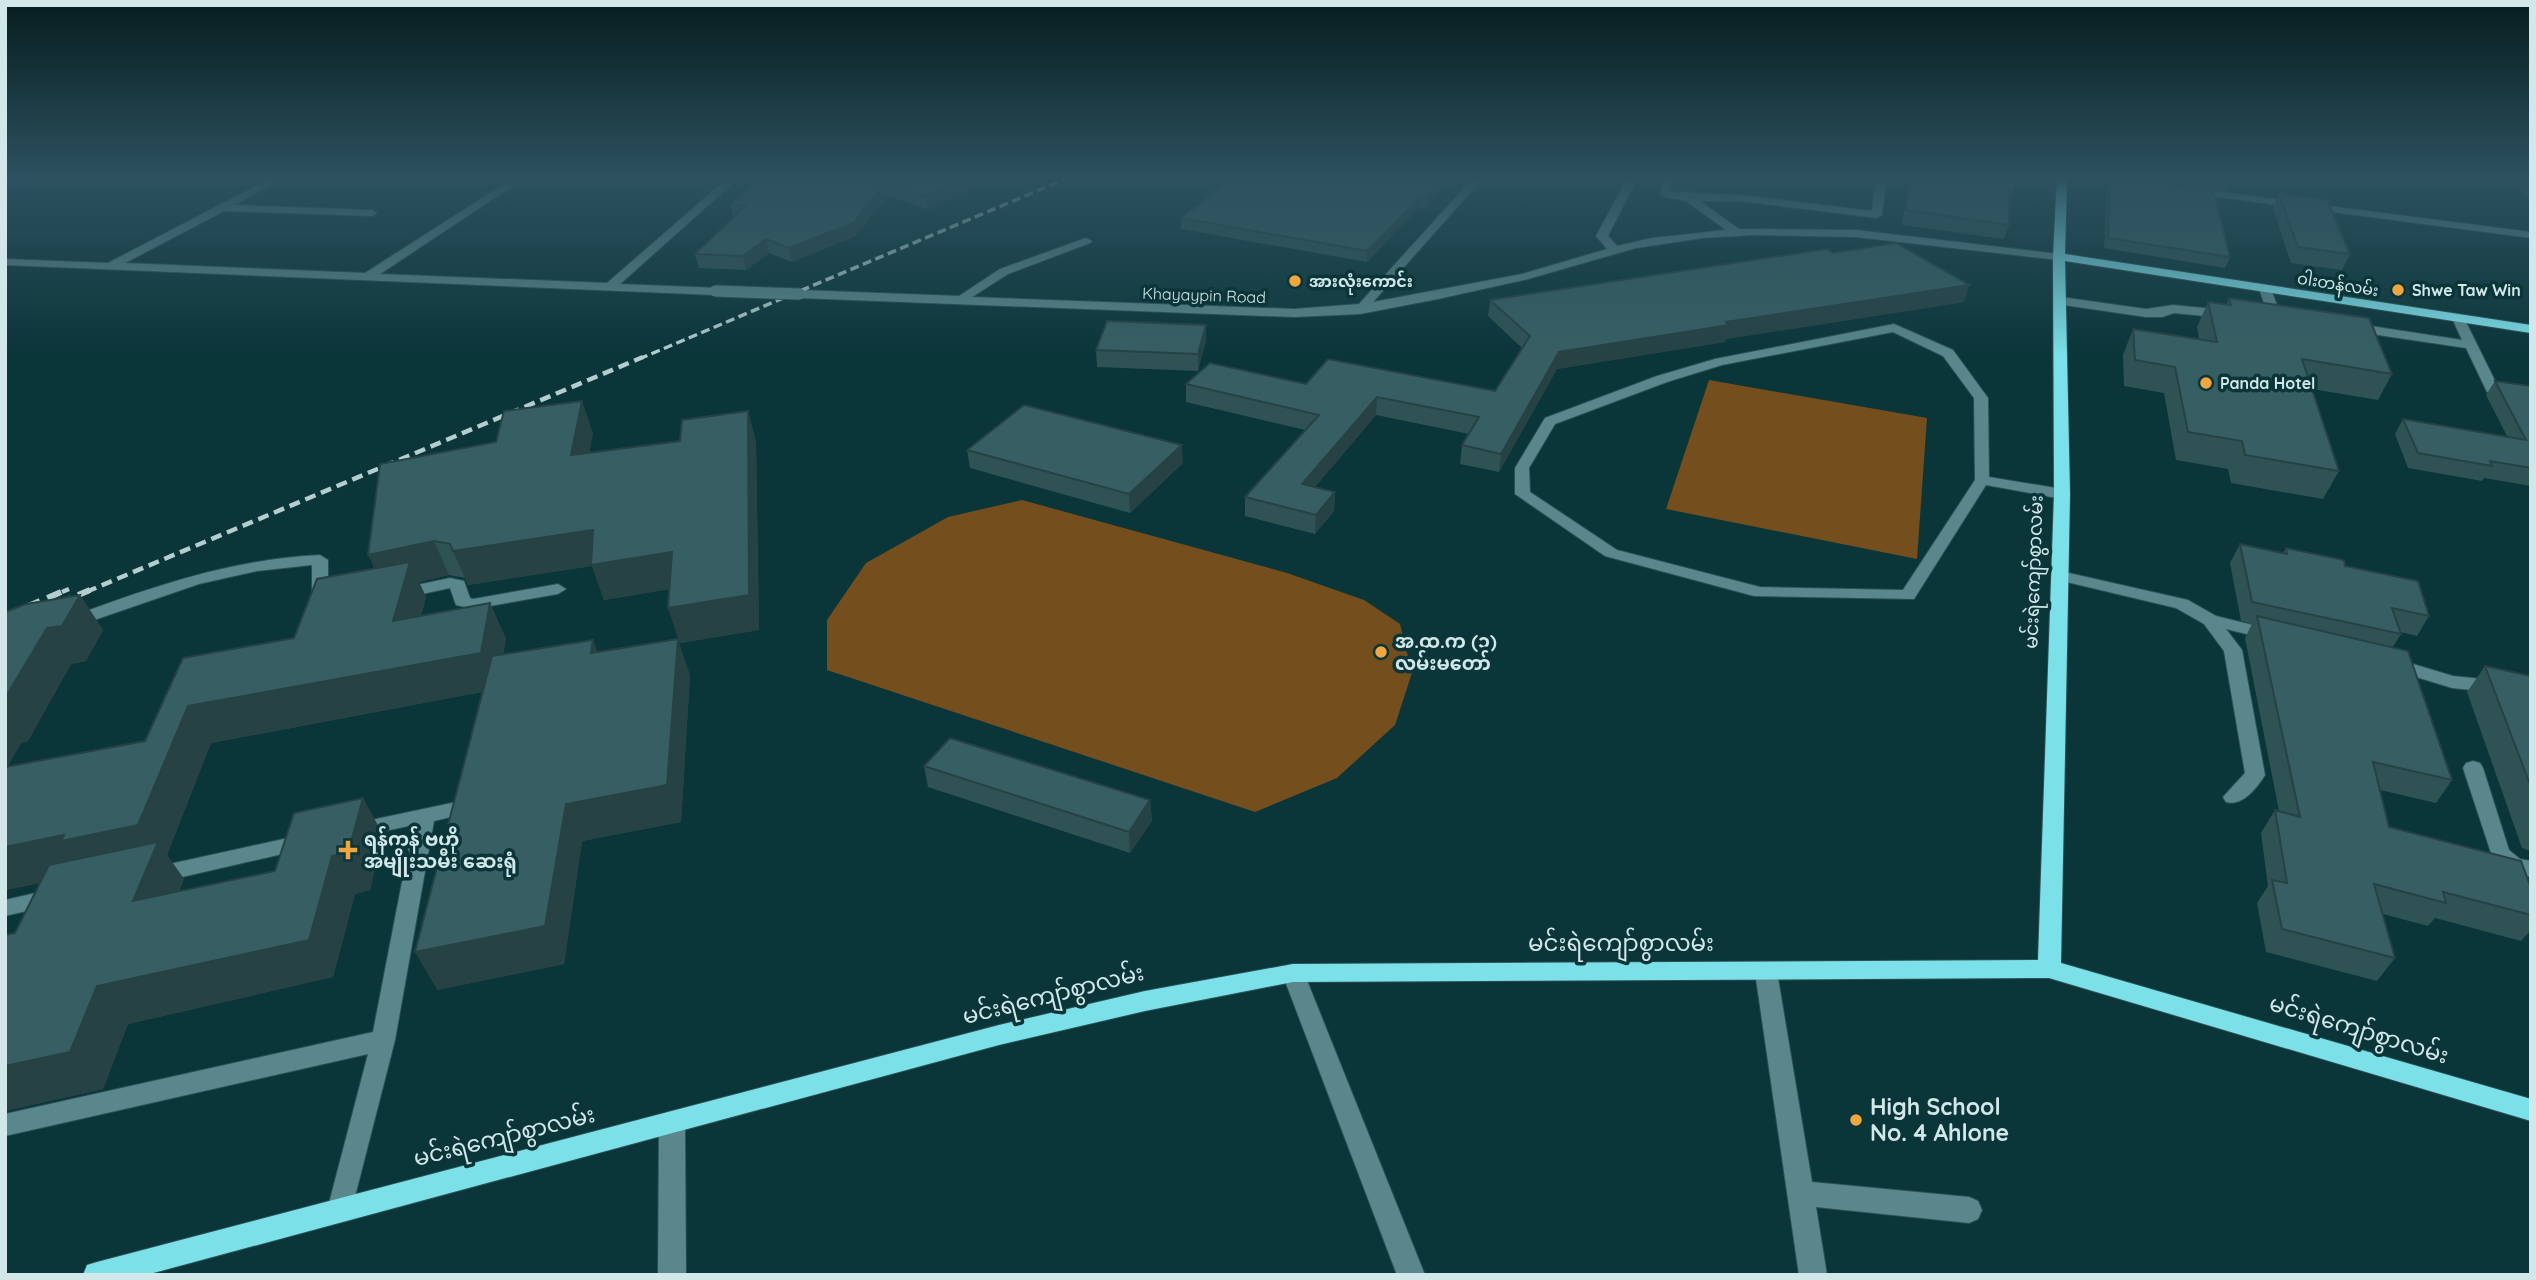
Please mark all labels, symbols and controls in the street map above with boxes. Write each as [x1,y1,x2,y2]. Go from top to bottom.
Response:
street label: ဝါးတန်လမ်း [2295,267,2380,304]
place label: အားလုံးကောင်း [1309,270,1413,295]
marker: အားလုံးကောင်း [1287,273,1303,289]
place label: Shwe Taw Win [2412,280,2521,300]
marker: Shwe Taw Win [2390,282,2406,298]
street label: Khayaypin Road [1142,283,1266,307]
place label: Panda Hotel [2220,373,2315,393]
marker: Panda Hotel [2198,375,2214,391]
street label: မင်းရဲကျော်စွာလမ်း [2016,495,2052,649]
place label: အ.ထ.က (၁) လမ်းမတော် [1395,629,1497,675]
marker: အ.ထ.က (၁) လမ်းမတော် [1373,644,1389,660]
place label: ရန်ကုန် ဗဟို အမျိုးသမီး ဆေးရုံ [364,826,517,878]
marker: ရန်ကုန် ဗဟို အမျိုးသမီး ဆေးရုံ [338,840,358,860]
street label: မင်းရဲကျော်စွာလမ်း [1528,927,1714,962]
street label: မင်းရဲကျော်စွာလမ်း [959,956,1148,1035]
street label: မင်းရဲကျော်စွာလမ်း [2264,986,2453,1074]
place label: High School No. 4 Ahlone [1870,1092,2009,1147]
street label: မင်းရဲကျော်စွာလမ်း [410,1098,599,1177]
marker: High School No. 4 Ahlone [1848,1112,1864,1128]

